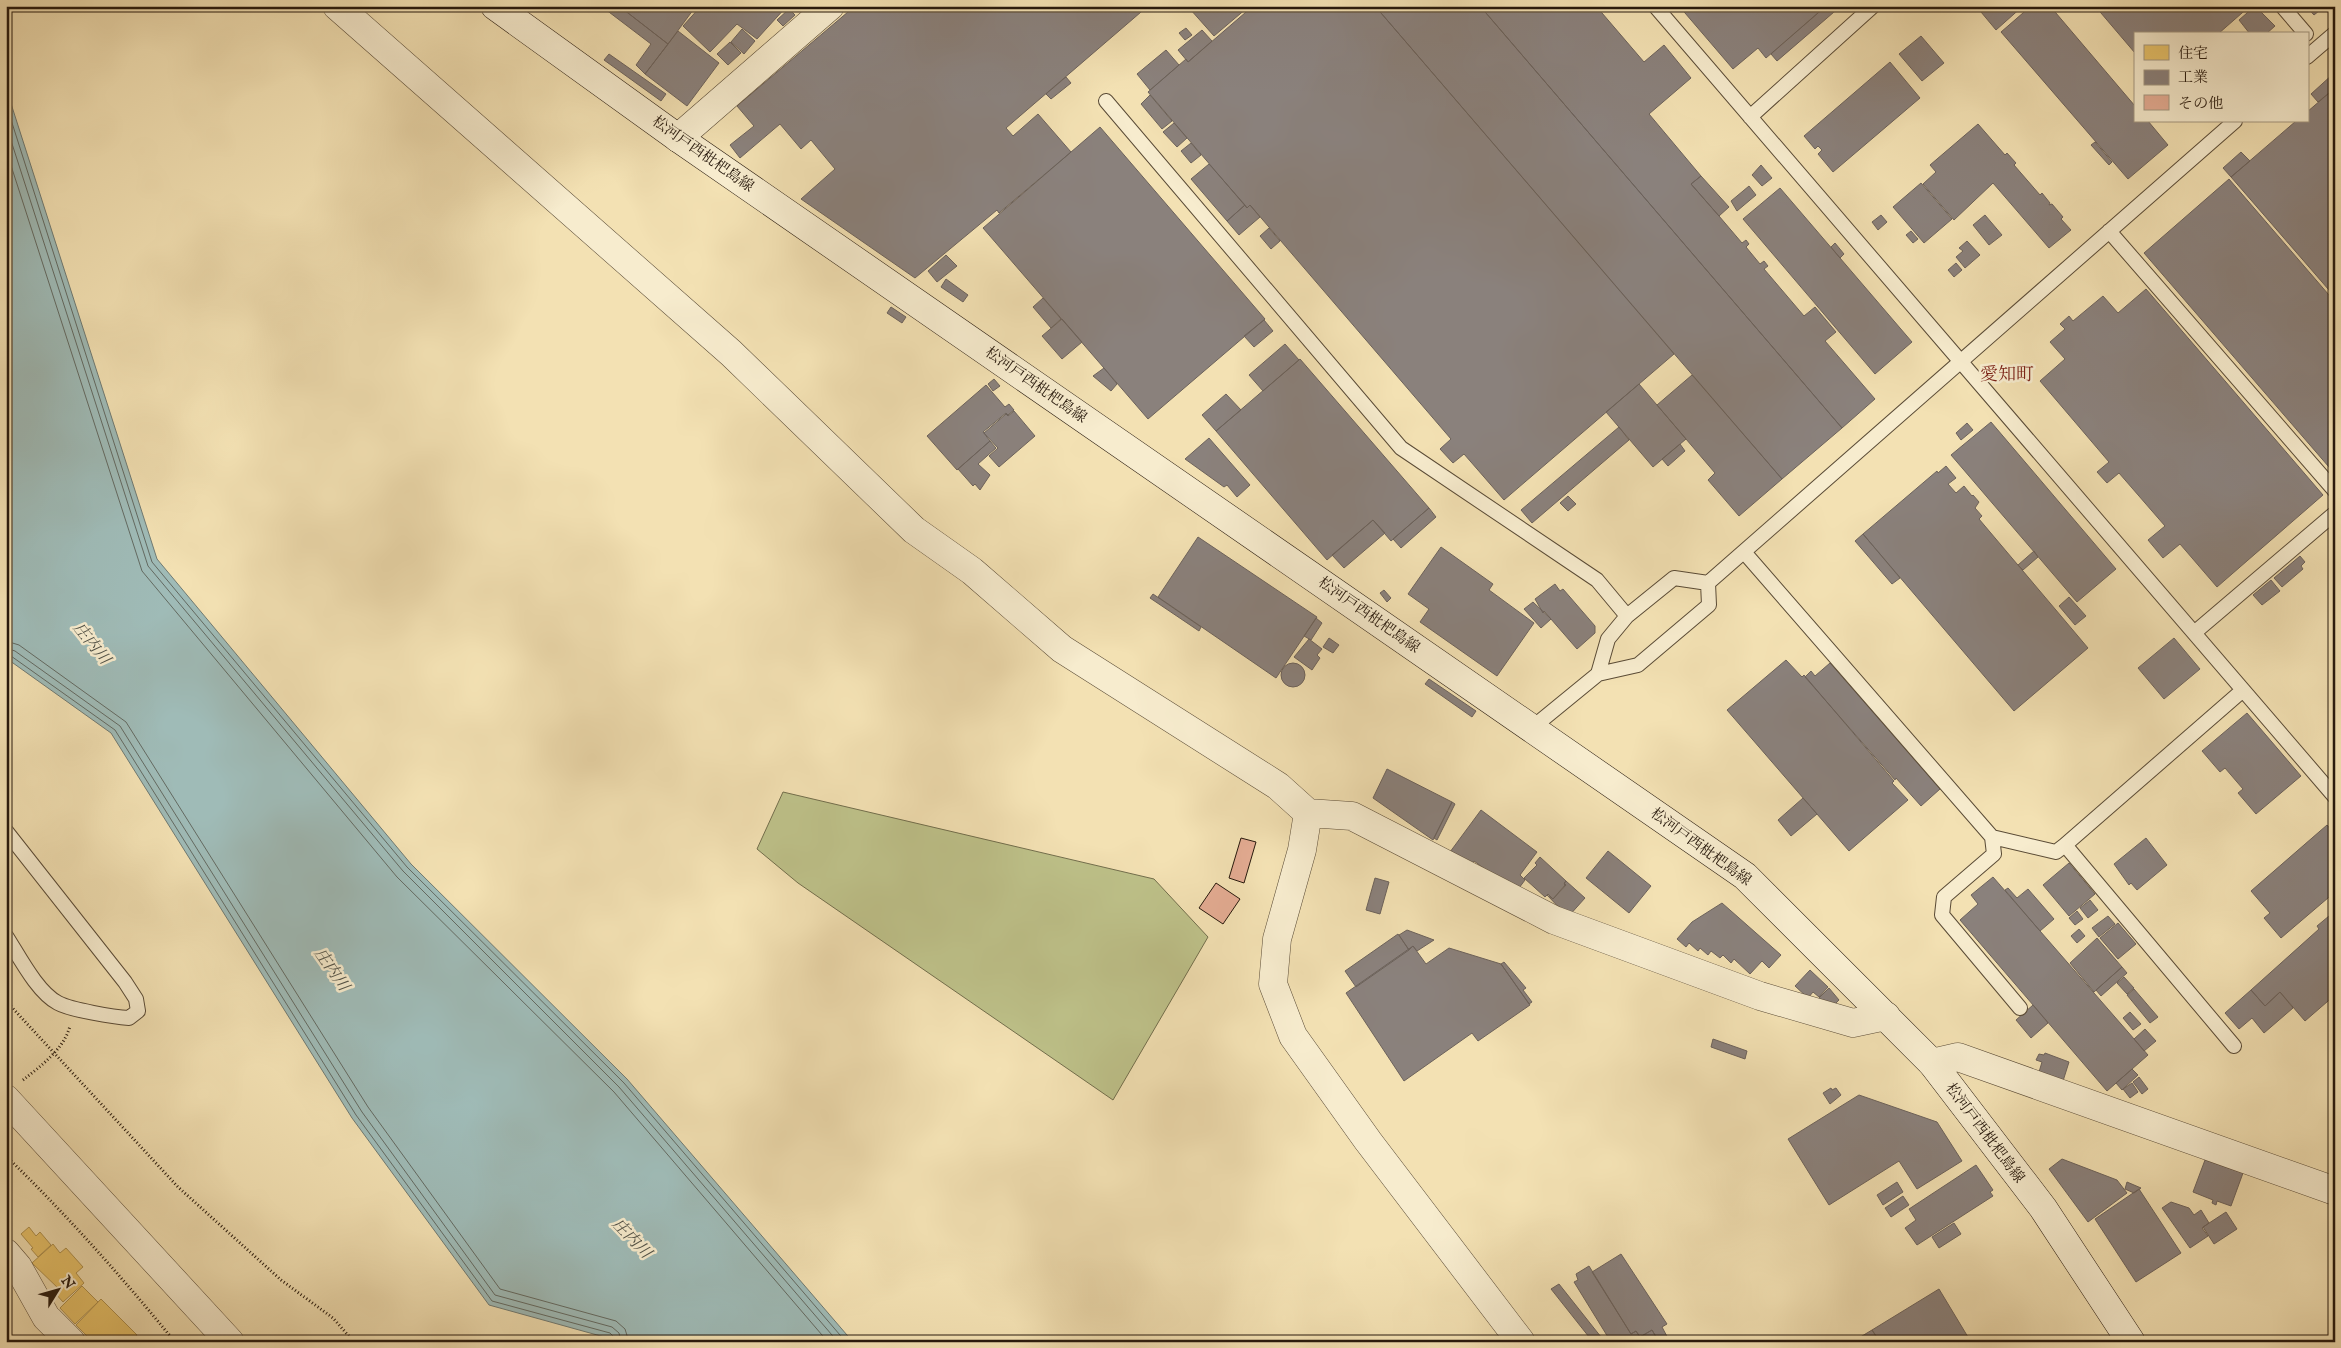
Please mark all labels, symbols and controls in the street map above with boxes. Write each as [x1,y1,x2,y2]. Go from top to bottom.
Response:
legend [2134,32,2308,122]
text: 住宅 [2178,44,2208,63]
text: 工業 [2178,68,2208,87]
text: その他 [2178,94,2223,113]
street label: 松河戸西枇杷島線 [648,112,758,196]
street label: 松河戸西枇杷島線 [981,343,1091,427]
district label: 愛知町 [1980,364,2034,387]
street label: 松河戸西枇杷島線 [1314,573,1424,657]
water label: 庄内川 [68,619,115,670]
street label: 松河戸西枇杷島線 [1647,804,1755,890]
water label: 庄内川 [309,945,354,997]
street label: 松河戸西枇杷島線 [1941,1079,2029,1187]
water label: 庄内川 [607,1215,656,1265]
north arrow [32,1266,82,1316]
text: N [56,1272,78,1293]

